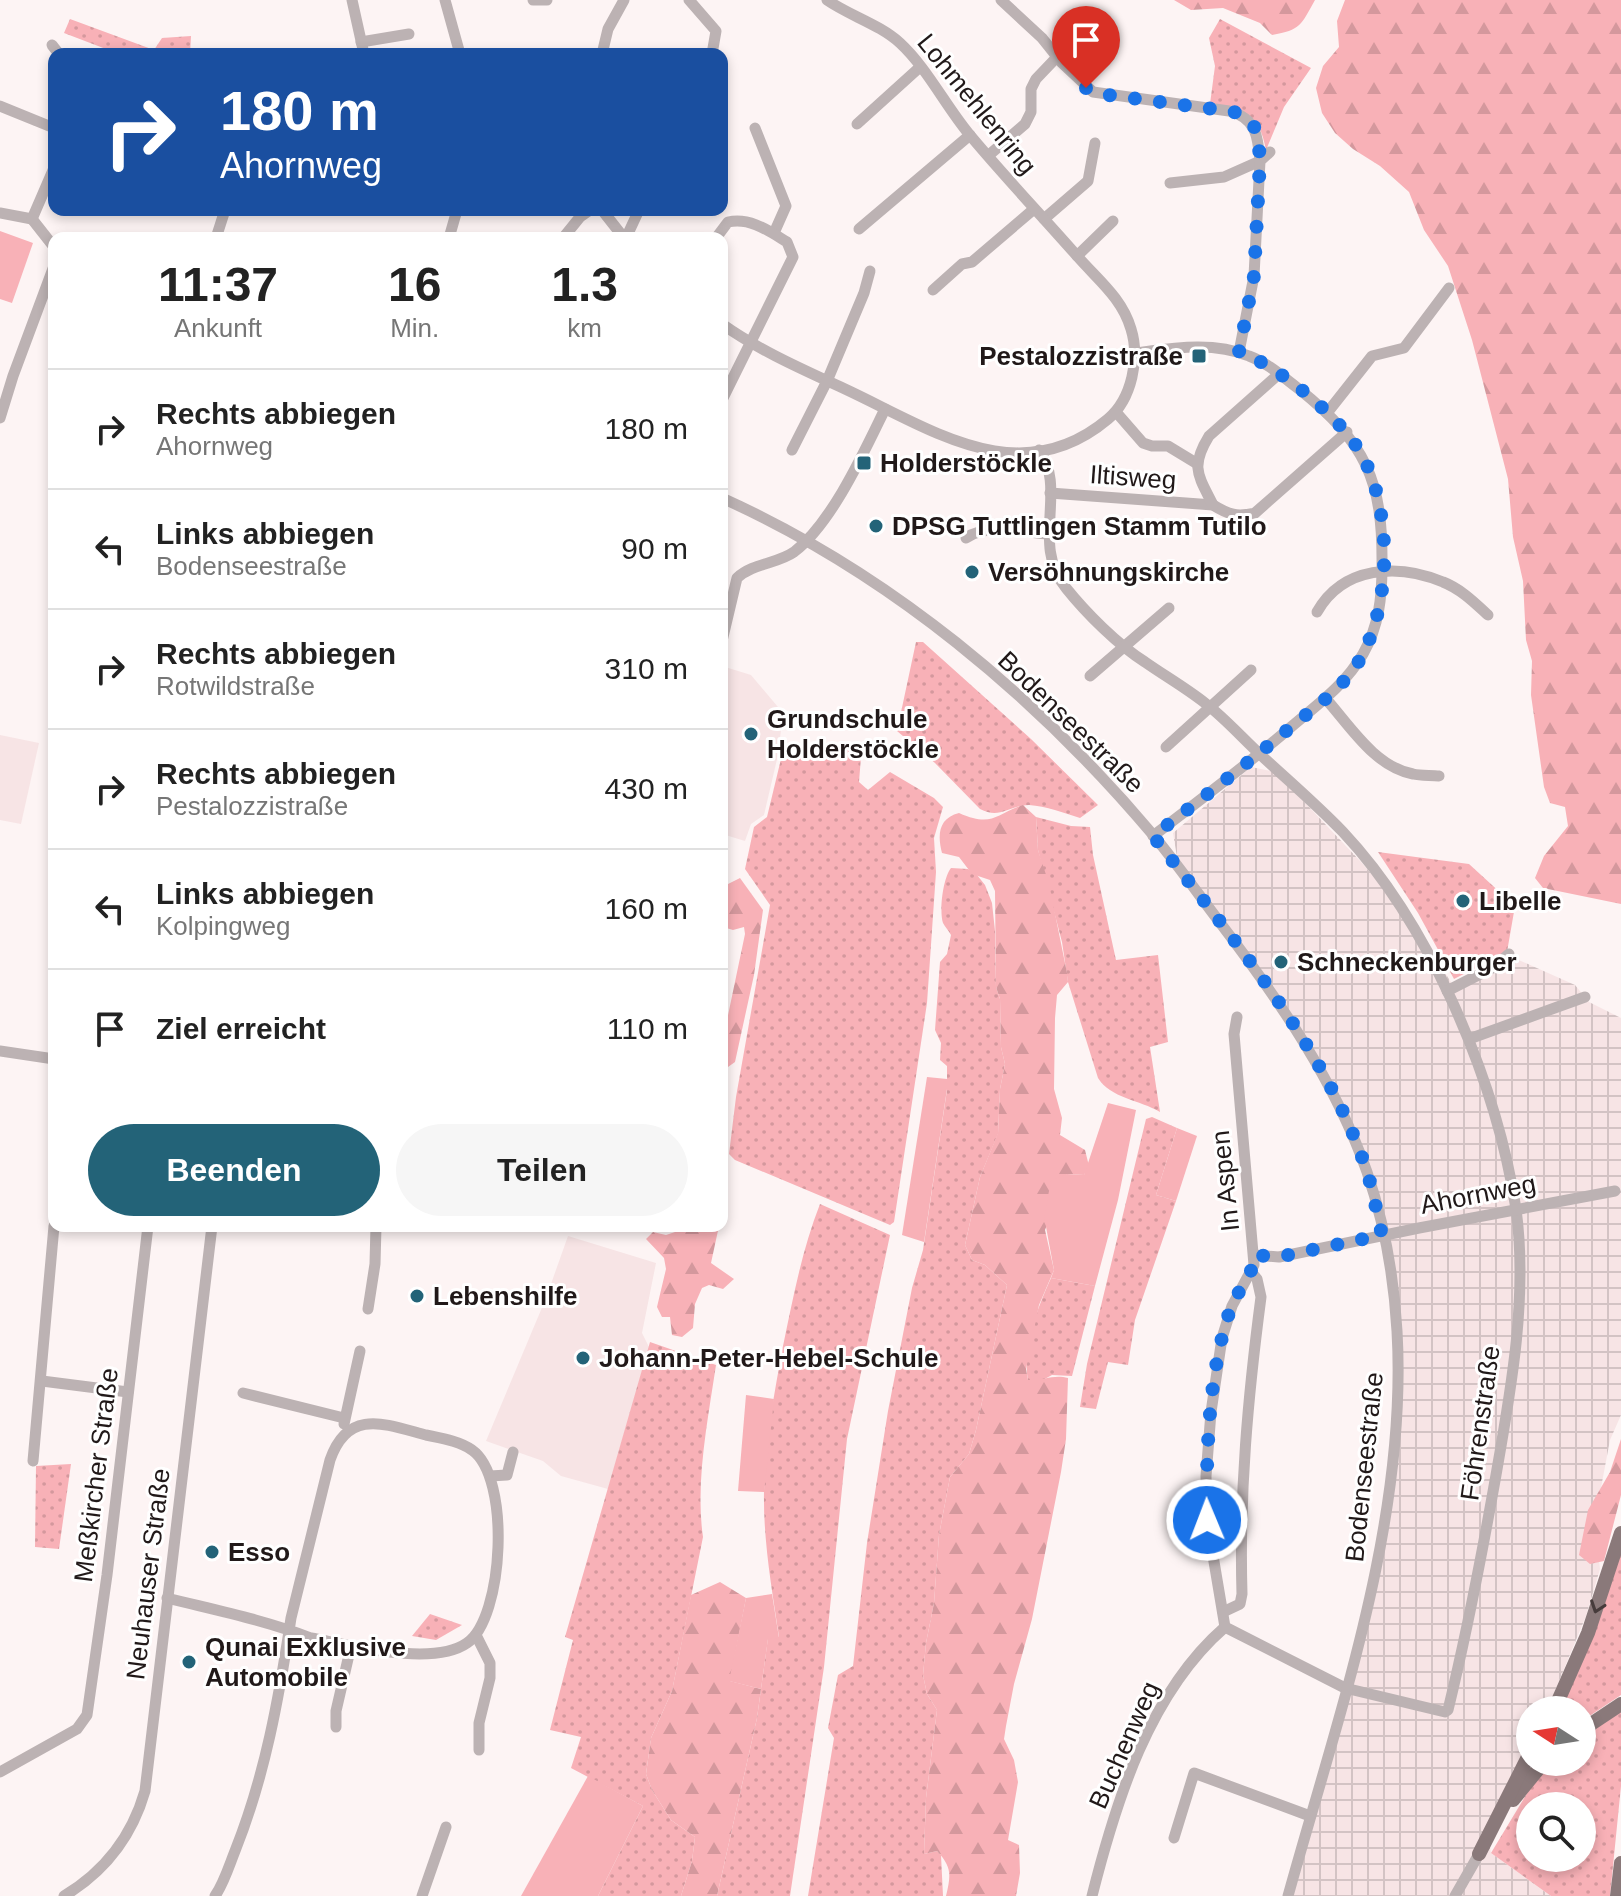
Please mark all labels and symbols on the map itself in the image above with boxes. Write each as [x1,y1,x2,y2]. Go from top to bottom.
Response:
pin [1052,6,1120,88]
street label: Lohmehlenring [911,28,1043,180]
place label: Pestalozzistraße [979,341,1183,371]
marker: Pestalozzistraße [1190,347,1208,365]
place label: Holderstöckle [880,448,1052,478]
marker: Holderstöckle [855,454,873,472]
street label: Iltisweg [1089,459,1177,495]
place label: DPSG Tuttlingen Stamm Tutilo [892,511,1267,541]
marker: DPSG Tuttlingen Stamm Tutilo [867,517,885,535]
place label: Versöhnungskirche [988,557,1229,587]
marker: Versöhnungskirche [963,563,981,581]
street label: Bodenseestraße [992,645,1150,799]
place label: Grundschule Holderstöckle [767,704,939,764]
marker: Grundschule Holderstöckle [742,725,760,743]
place label: Libelle [1479,886,1561,916]
marker: Libelle [1454,892,1472,910]
place label: Schneckenburger [1297,947,1517,977]
marker: Schneckenburger [1272,953,1290,971]
street label: In Aspen [1205,1129,1245,1233]
street label: Ahornweg [1418,1168,1538,1220]
place label: Lebenshilfe [433,1281,577,1311]
marker: Lebenshilfe [408,1287,426,1305]
place label: Johann-Peter-Hebel-Schule [599,1343,939,1373]
street label: Föhrenstraße [1454,1344,1506,1502]
marker: Johann-Peter-Hebel-Schule [574,1349,592,1367]
street label: Meßkircher Straße [68,1366,124,1584]
street label: Bodenseestraße [1339,1371,1389,1563]
street label: Neuhauser Straße [120,1467,176,1681]
position arrow [1165,1478,1249,1562]
place label: Esso [228,1537,290,1567]
marker: Esso [203,1543,221,1561]
one-way arrow [1590,1599,1607,1613]
place label: Qunai Exklusive Automobile [205,1632,406,1692]
marker: Qunai Exklusive Automobile [180,1653,198,1671]
street label: Buchenweg [1083,1677,1165,1813]
north arrow [1516,1696,1596,1776]

